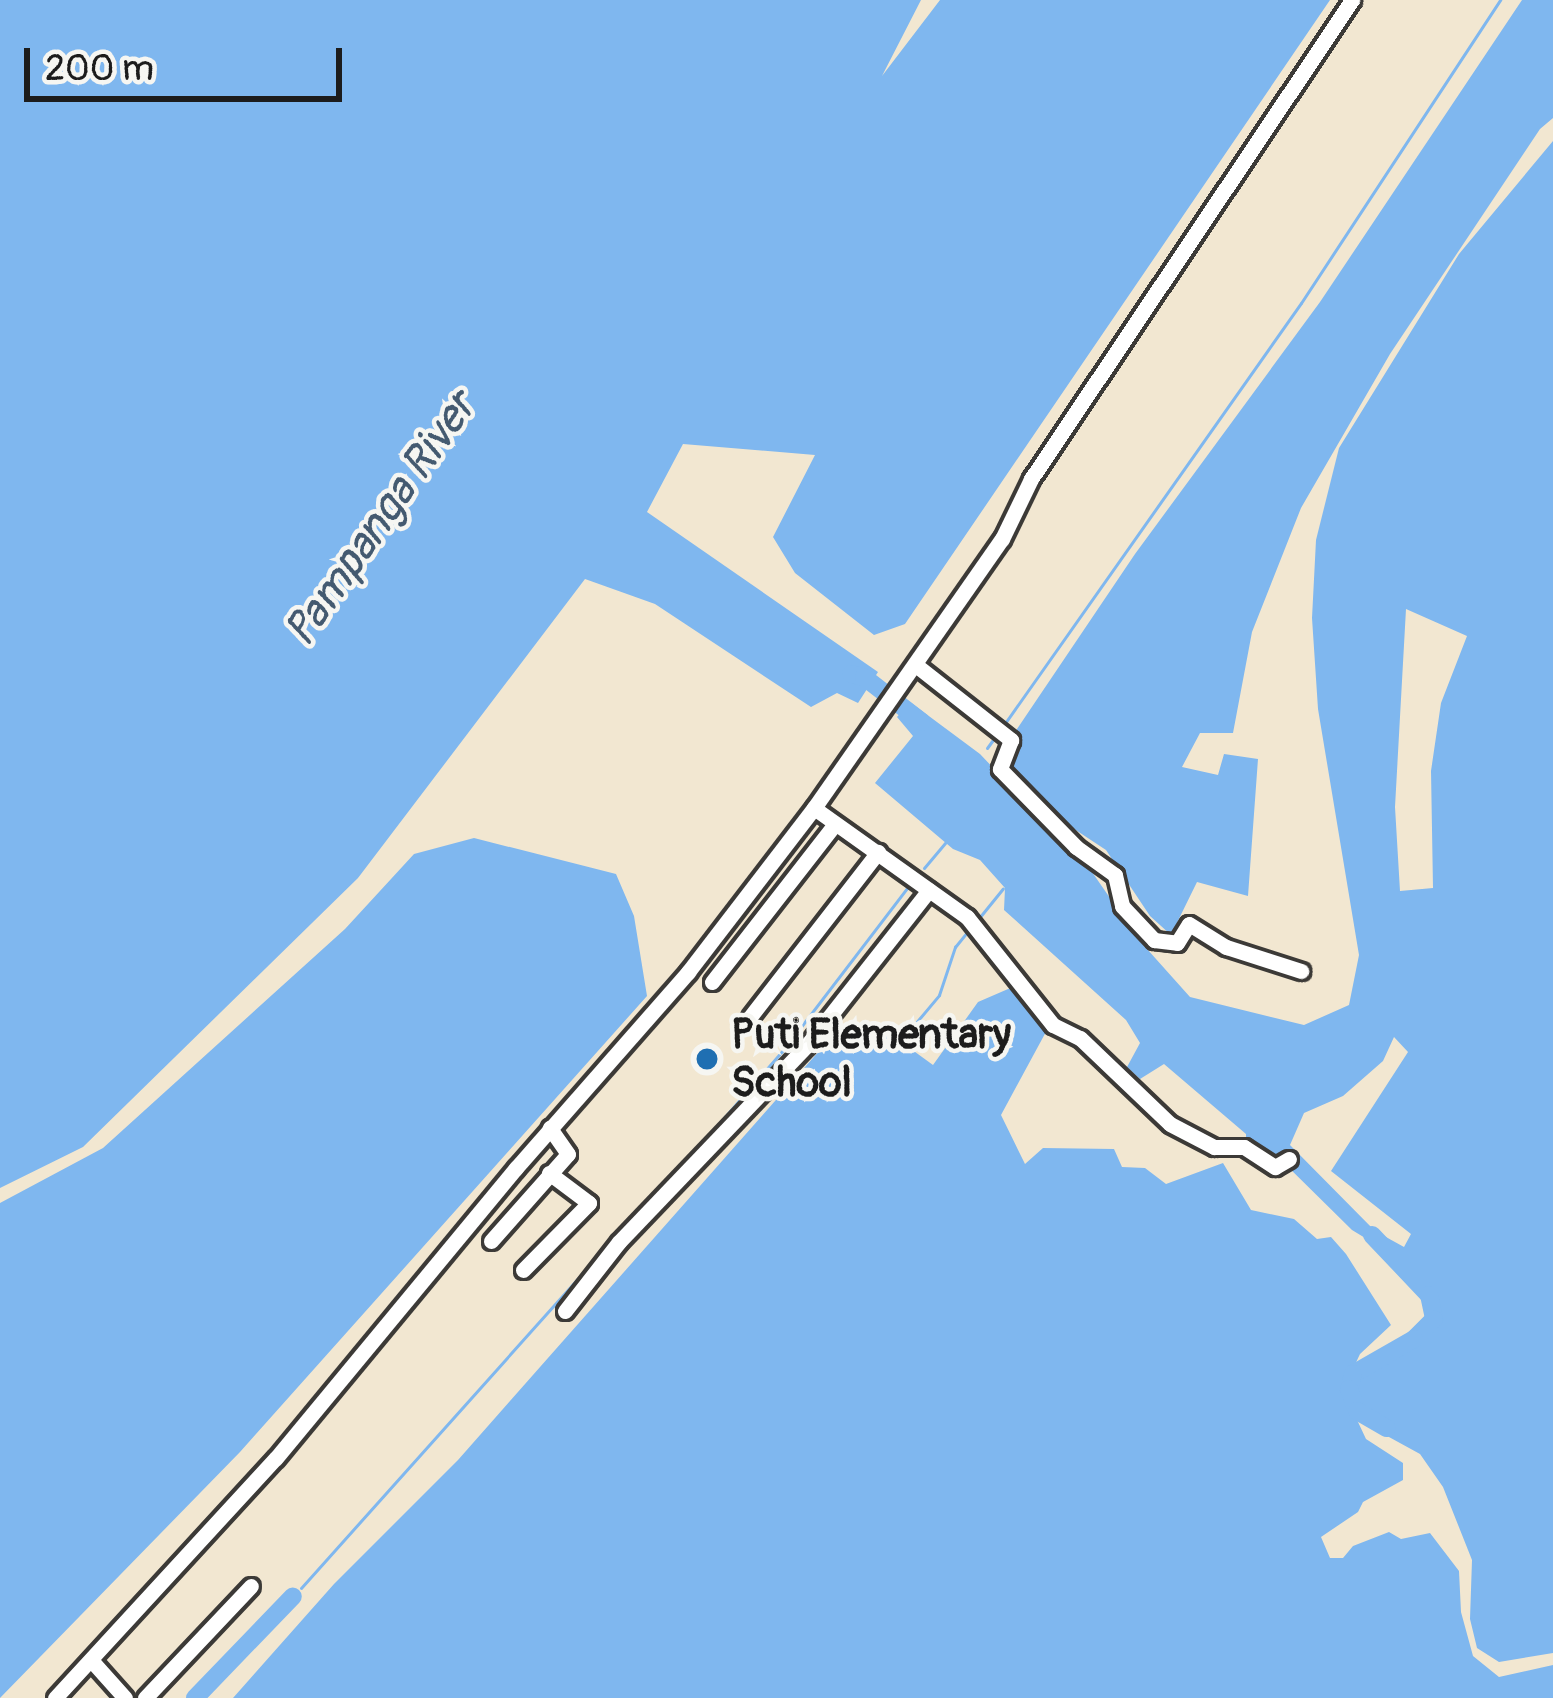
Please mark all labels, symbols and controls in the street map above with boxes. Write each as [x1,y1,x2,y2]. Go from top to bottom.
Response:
scale bar [30,24,348,98]
text: 200 m [45,46,154,91]
water label: Pampanga River [274,383,488,657]
place label: Puti Elementary School [731,1010,1011,1108]
marker: Puti Elementary School [694,1046,720,1072]

